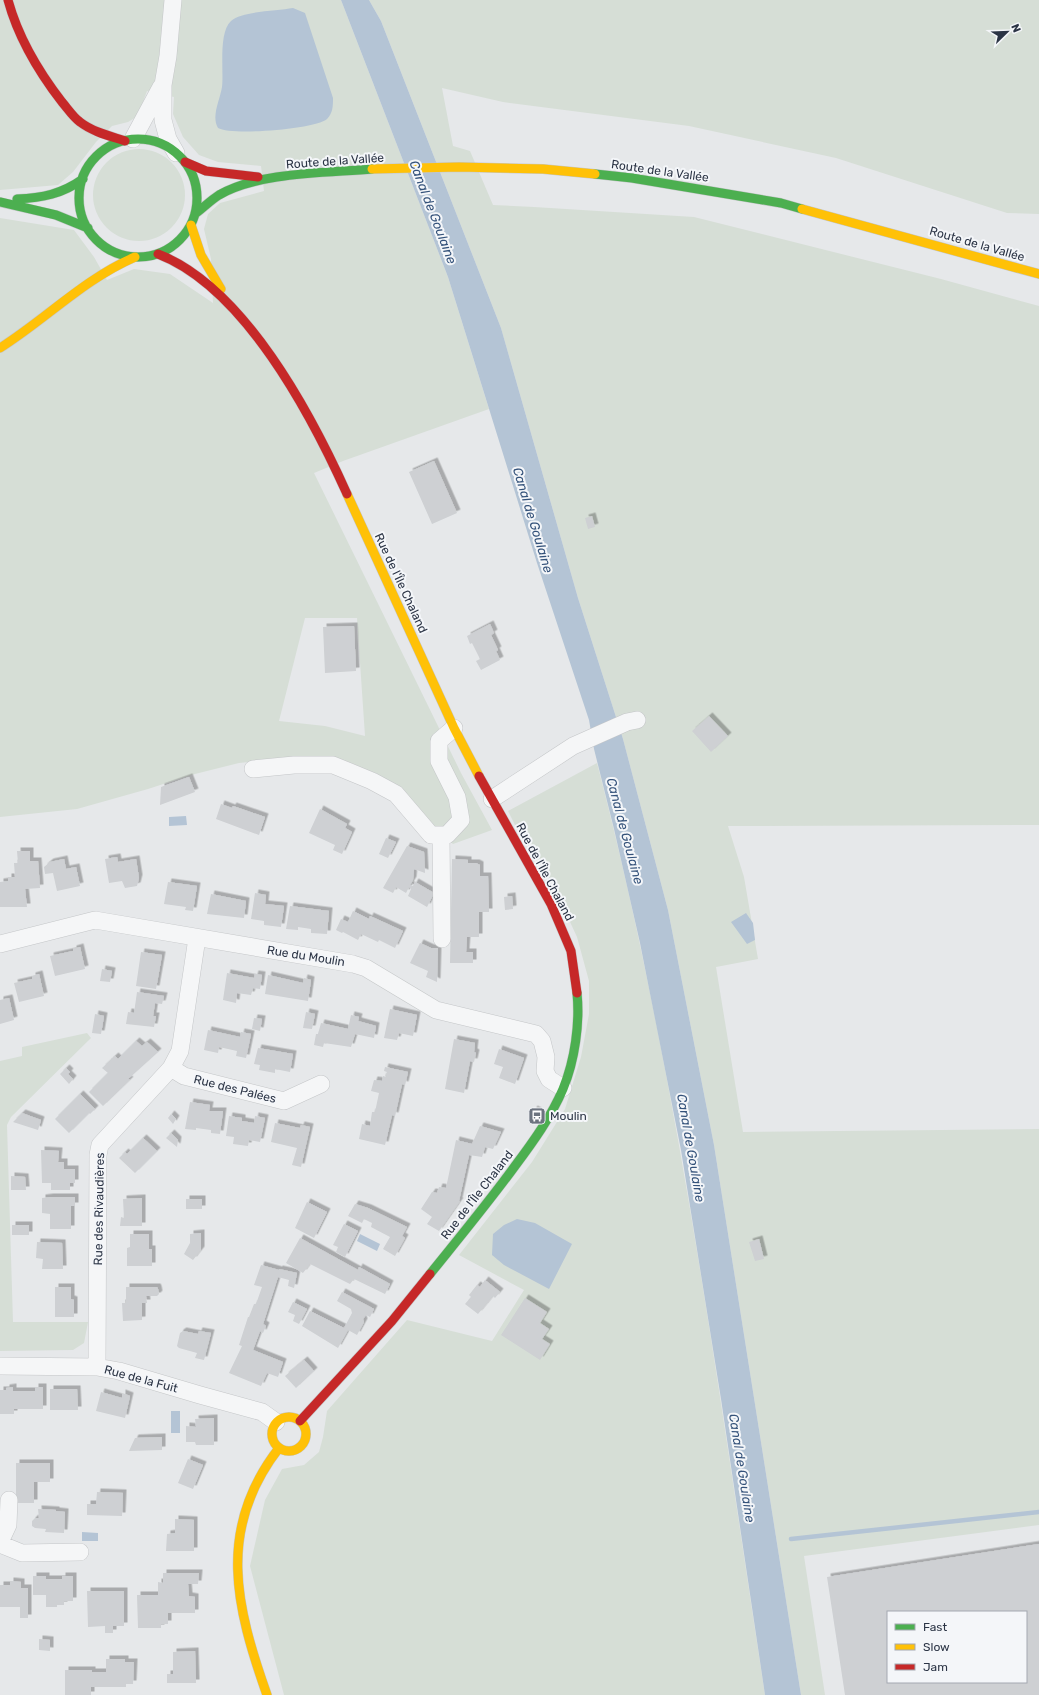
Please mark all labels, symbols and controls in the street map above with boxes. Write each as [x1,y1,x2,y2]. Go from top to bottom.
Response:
north arrow [987,12,1027,52]
text: N [1008,22,1023,35]
street label: Route de la Vallée [285,151,385,171]
street label: Route de la Vallée [610,157,710,185]
water label: Canal de Goulaine [406,158,460,266]
street label: Route de la Vallée [928,224,1026,264]
water label: Canal de Goulaine [510,465,556,575]
street label: Rue de l'Île Chaland [372,531,430,635]
water label: Canal de Goulaine [604,776,646,886]
street label: Rue de l'Île Chaland [513,821,577,923]
street label: Rue du Moulin [266,943,346,969]
street label: Rue des Palées [192,1072,278,1106]
water label: Canal de Goulaine [674,1093,708,1203]
bus stop icon: Moulin [527,1106,547,1126]
place label: Moulin [550,1109,587,1123]
street label: Rue de l'Île Chaland [438,1148,516,1242]
street label: Rue des Rivaudières [91,1153,107,1265]
street label: Rue de la Fuit [103,1362,180,1396]
water label: Canal de Goulaine [726,1413,758,1523]
legend [887,1611,1027,1683]
text: Fast [923,1620,947,1634]
text: Slow [923,1640,950,1654]
text: Jam [923,1660,948,1674]

